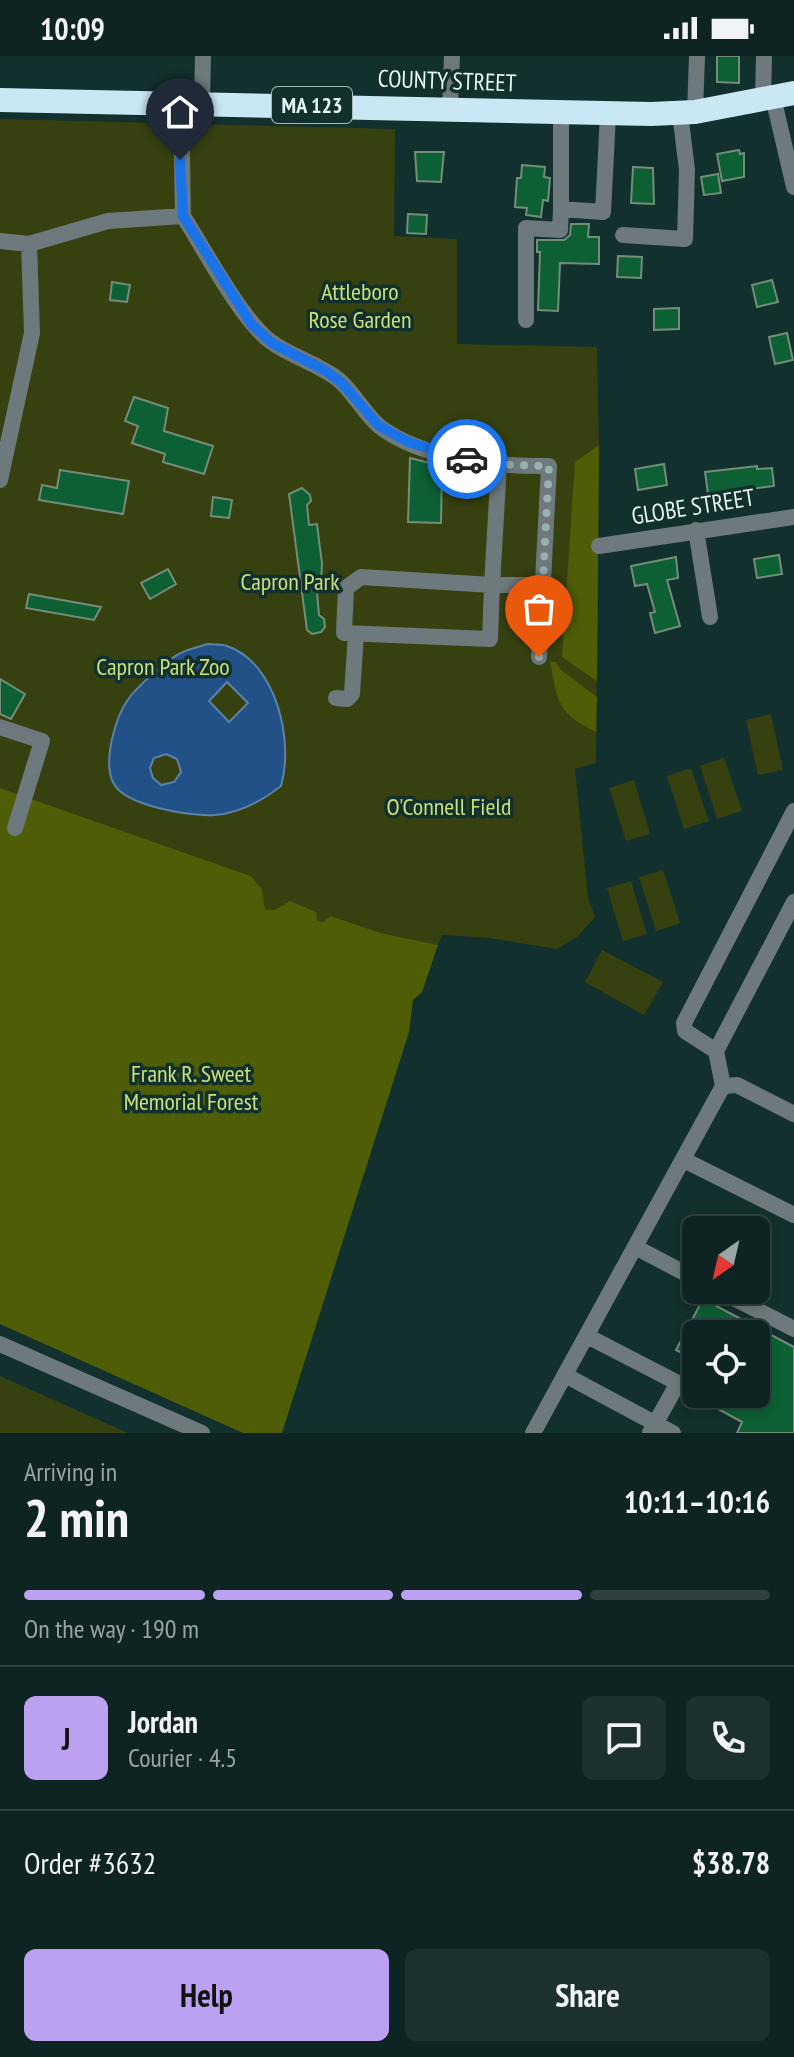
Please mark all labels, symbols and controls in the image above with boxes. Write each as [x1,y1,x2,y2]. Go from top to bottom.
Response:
text: 10:09 [40,9,105,48]
street label: COUNTY STREET [377,63,517,98]
pin [146,78,214,160]
road number: MA 123 [272,87,352,123]
icon: home [158,90,202,134]
park label: Attleboro Rose Garden [309,276,411,335]
courier [427,419,507,499]
icon: car [445,437,489,481]
street label: GLOBE STREET [629,481,757,532]
park label: Capron Park [241,566,340,597]
pin [505,575,573,657]
icon: bag [517,587,561,631]
park label: Capron Park Zoo [96,651,230,682]
park label: O'Connell Field [387,791,511,822]
park label: Frank R. Sweet Memorial Forest [124,1058,259,1117]
north arrow [682,1216,770,1304]
map controls [682,1216,770,1408]
button: locate [682,1320,770,1408]
text: Arriving in [24,1455,117,1488]
text: 10:11–10:16 [624,1482,770,1521]
text: 2 min [24,1484,129,1551]
text: On the way · 190 m [24,1612,199,1645]
button: chat [582,1696,666,1780]
button: phone [686,1696,770,1780]
text: Jordan [128,1702,198,1741]
text: J [62,1719,70,1758]
text: Courier · 4.5 [128,1741,237,1774]
text: Order #3632 [24,1843,156,1882]
text: $38.78 [692,1843,770,1882]
button: Help [24,1949,389,2041]
button: Share [405,1949,770,2041]

